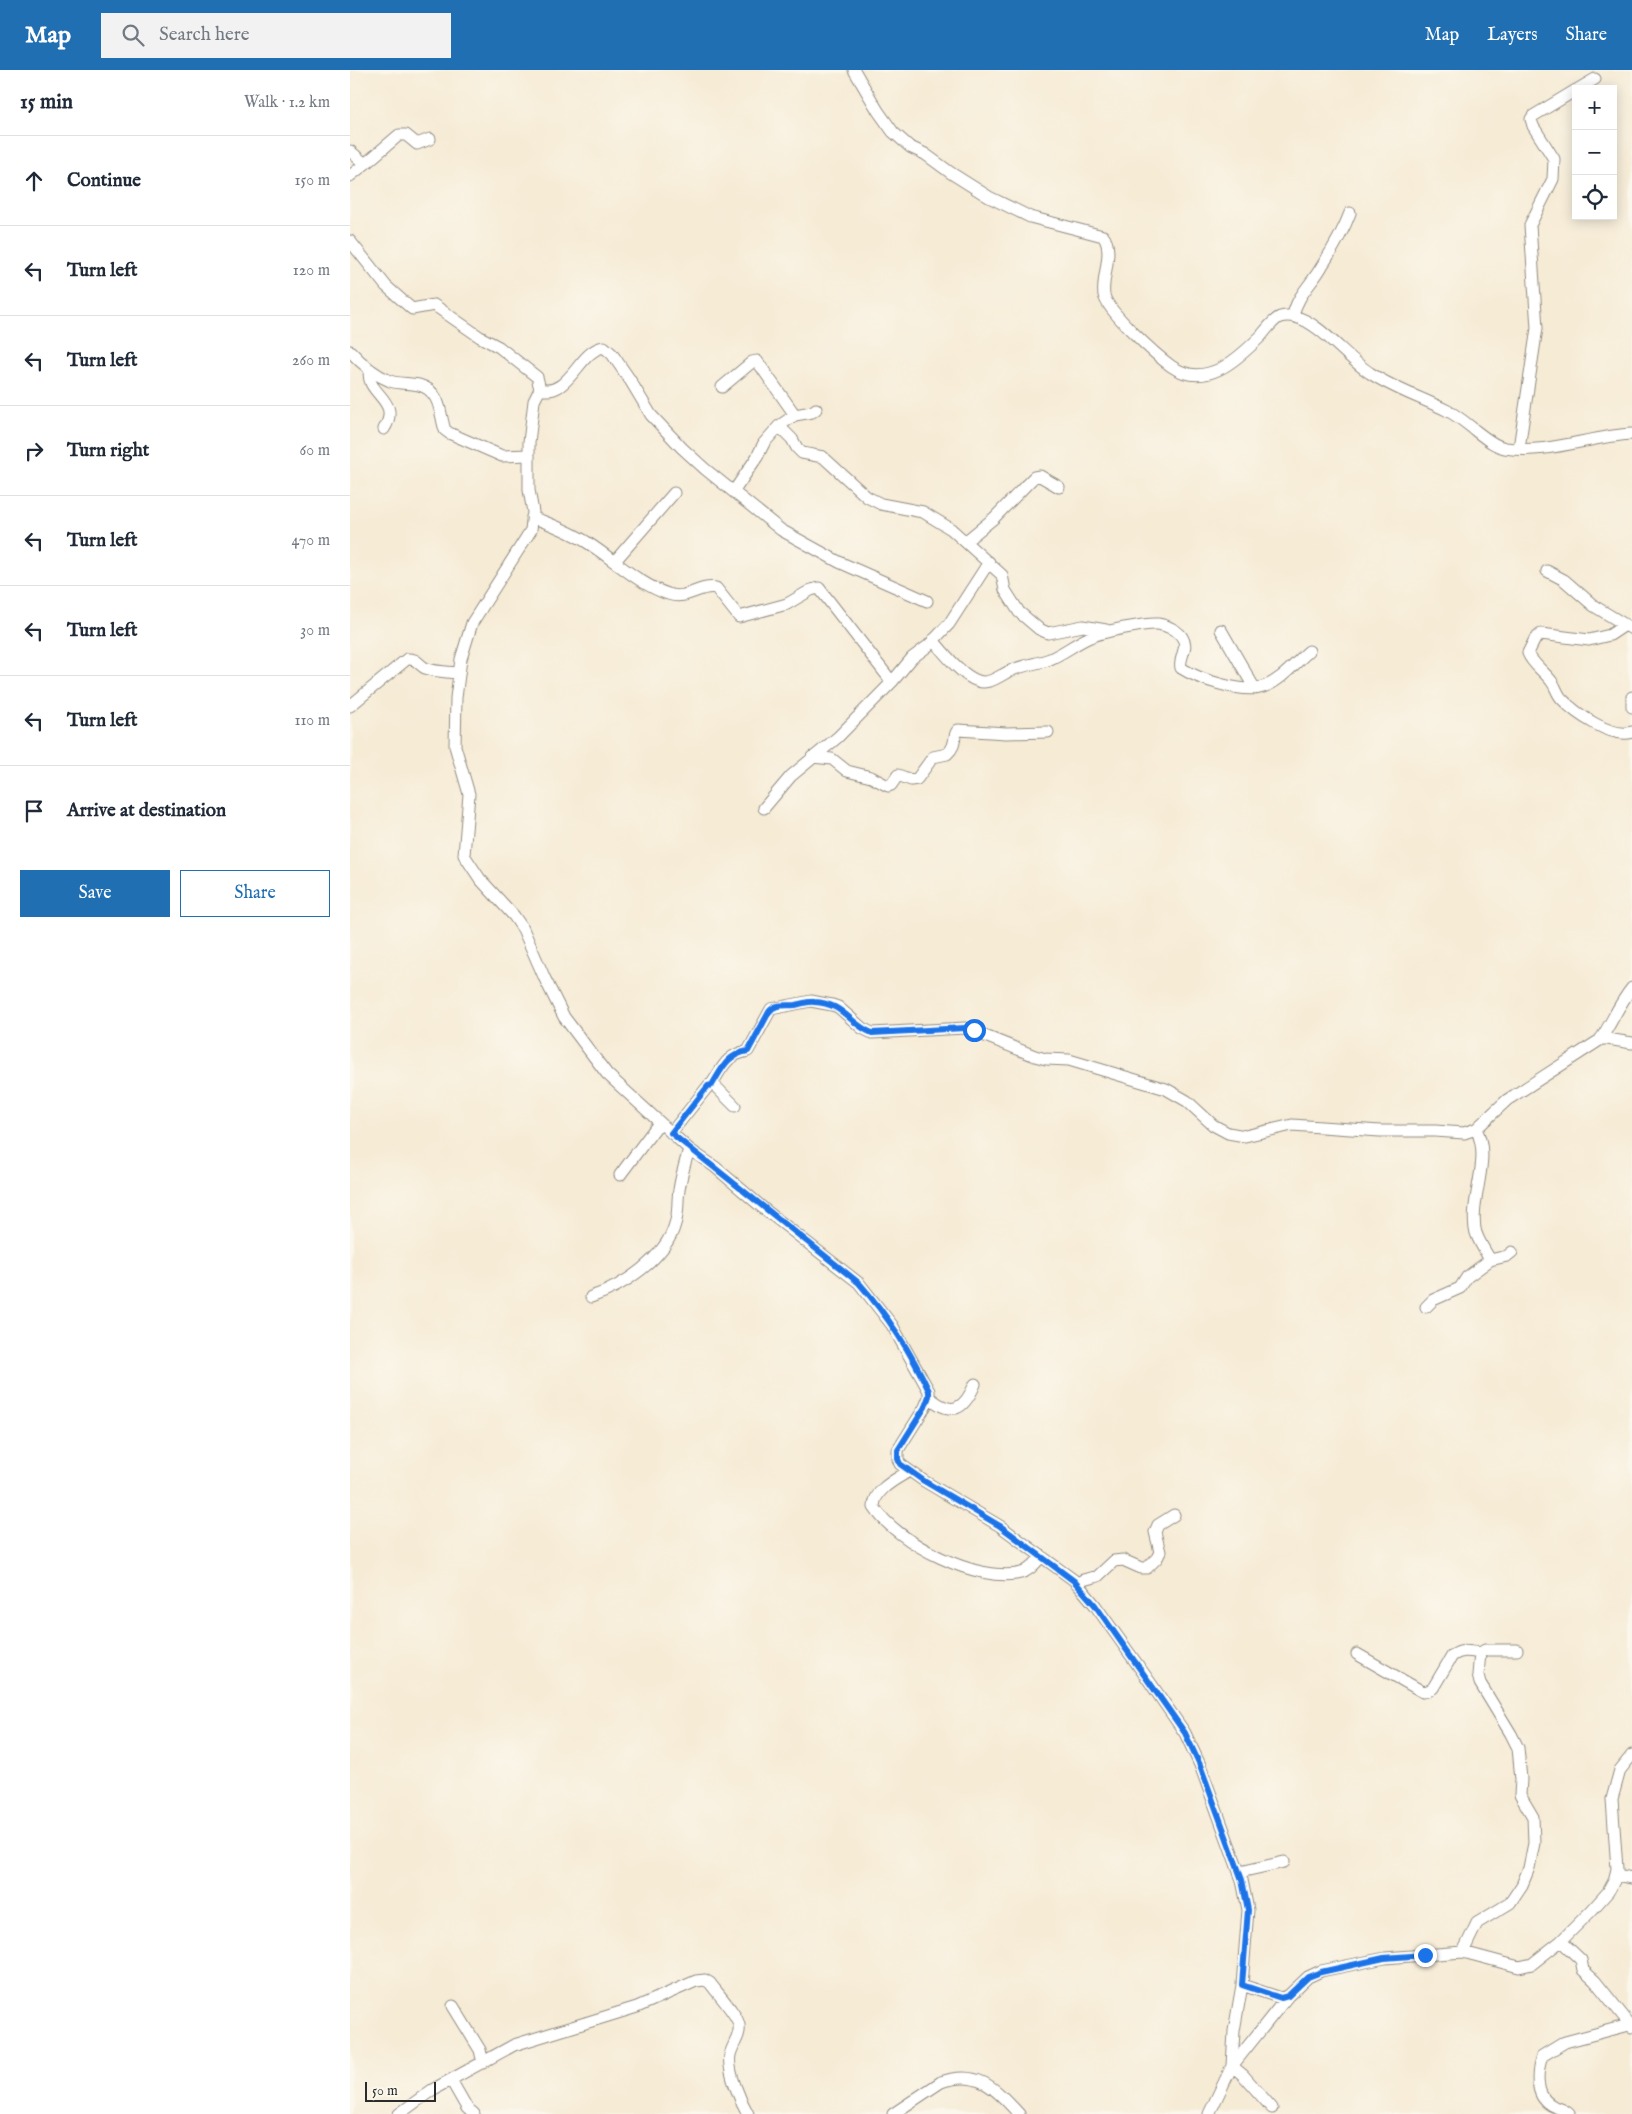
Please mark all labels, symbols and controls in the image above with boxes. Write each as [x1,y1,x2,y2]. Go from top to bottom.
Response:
search box [101,13,451,58]
text: Map [25,20,71,51]
icon: search [119,21,147,49]
text: Search here [159,23,250,47]
text: Map [1425,24,1459,47]
text: Layers [1487,24,1538,47]
text: Share [1566,24,1607,47]
map controls [1572,85,1617,220]
button: + [1572,85,1617,130]
text: 15 min [20,89,73,116]
text: Walk · 1.2 km [244,93,330,113]
button: − [1572,130,1617,175]
icon: ahead [20,167,48,195]
text: Continue [67,169,141,193]
text: 150 m [295,171,330,191]
button: locate [1572,175,1617,220]
icon: left [20,257,48,285]
text: Turn left [67,259,138,283]
text: 120 m [293,261,330,281]
icon: left [20,347,48,375]
text: Turn left [67,349,138,373]
text: 260 m [292,351,330,371]
icon: right [20,437,48,465]
text: Turn right [67,439,149,463]
text: 60 m [300,441,330,461]
icon: left [20,527,48,555]
text: Turn left [67,529,138,553]
text: 470 m [291,531,330,551]
icon: left [20,617,48,645]
text: Turn left [67,619,138,643]
text: 30 m [300,621,330,641]
icon: left [20,707,48,735]
text: Turn left [67,709,138,733]
text: 110 m [294,711,330,731]
icon: arrive [20,797,48,825]
text: Arrive at destination [67,799,226,823]
button: Save [20,870,170,917]
button: Share [180,870,330,917]
route start [963,1019,986,1042]
route end [1414,1944,1437,1967]
scale bar [365,2079,436,2102]
text: 50 m [372,2082,398,2100]

